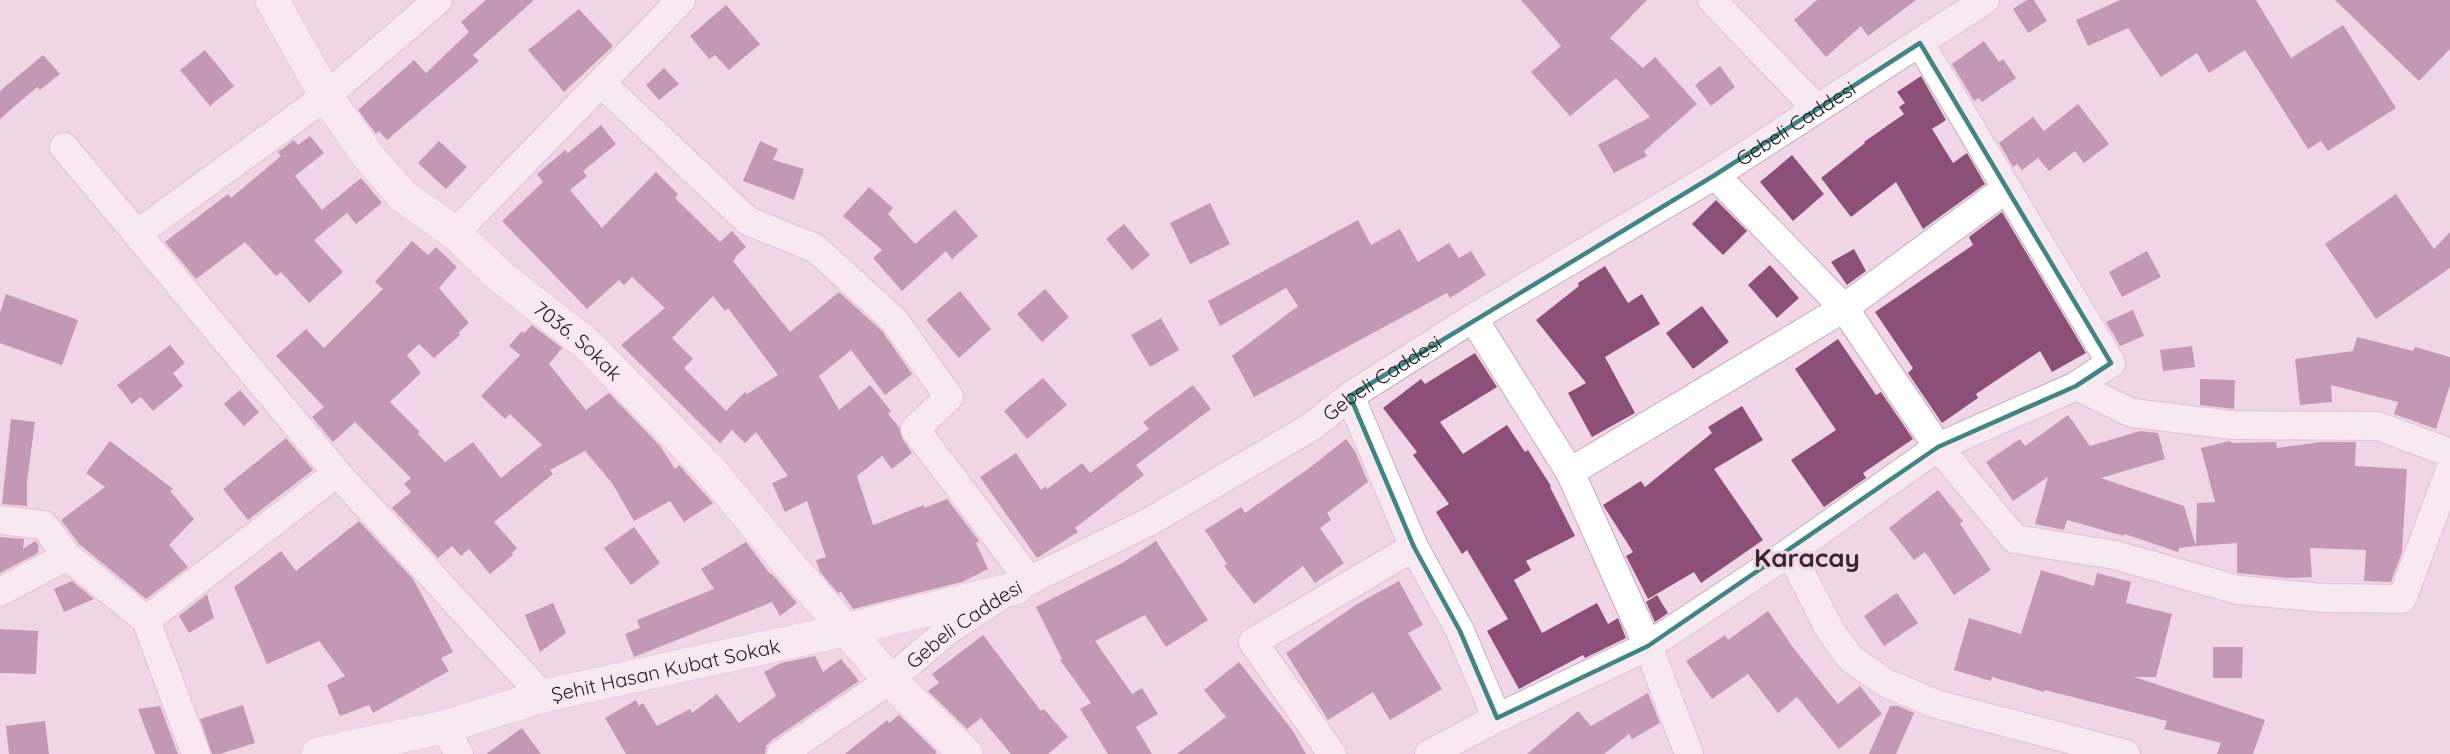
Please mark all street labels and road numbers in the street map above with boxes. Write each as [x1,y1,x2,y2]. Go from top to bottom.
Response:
street label: Gebeli Caddesi [1731,75,1860,171]
street label: 7036. Sokak [529,295,628,385]
street label: Gebeli Caddesi [1317,329,1446,426]
street label: Gebeli Caddesi [900,574,1026,673]
street label: Şehit Hasan Kubat Sokak [549,632,782,706]

